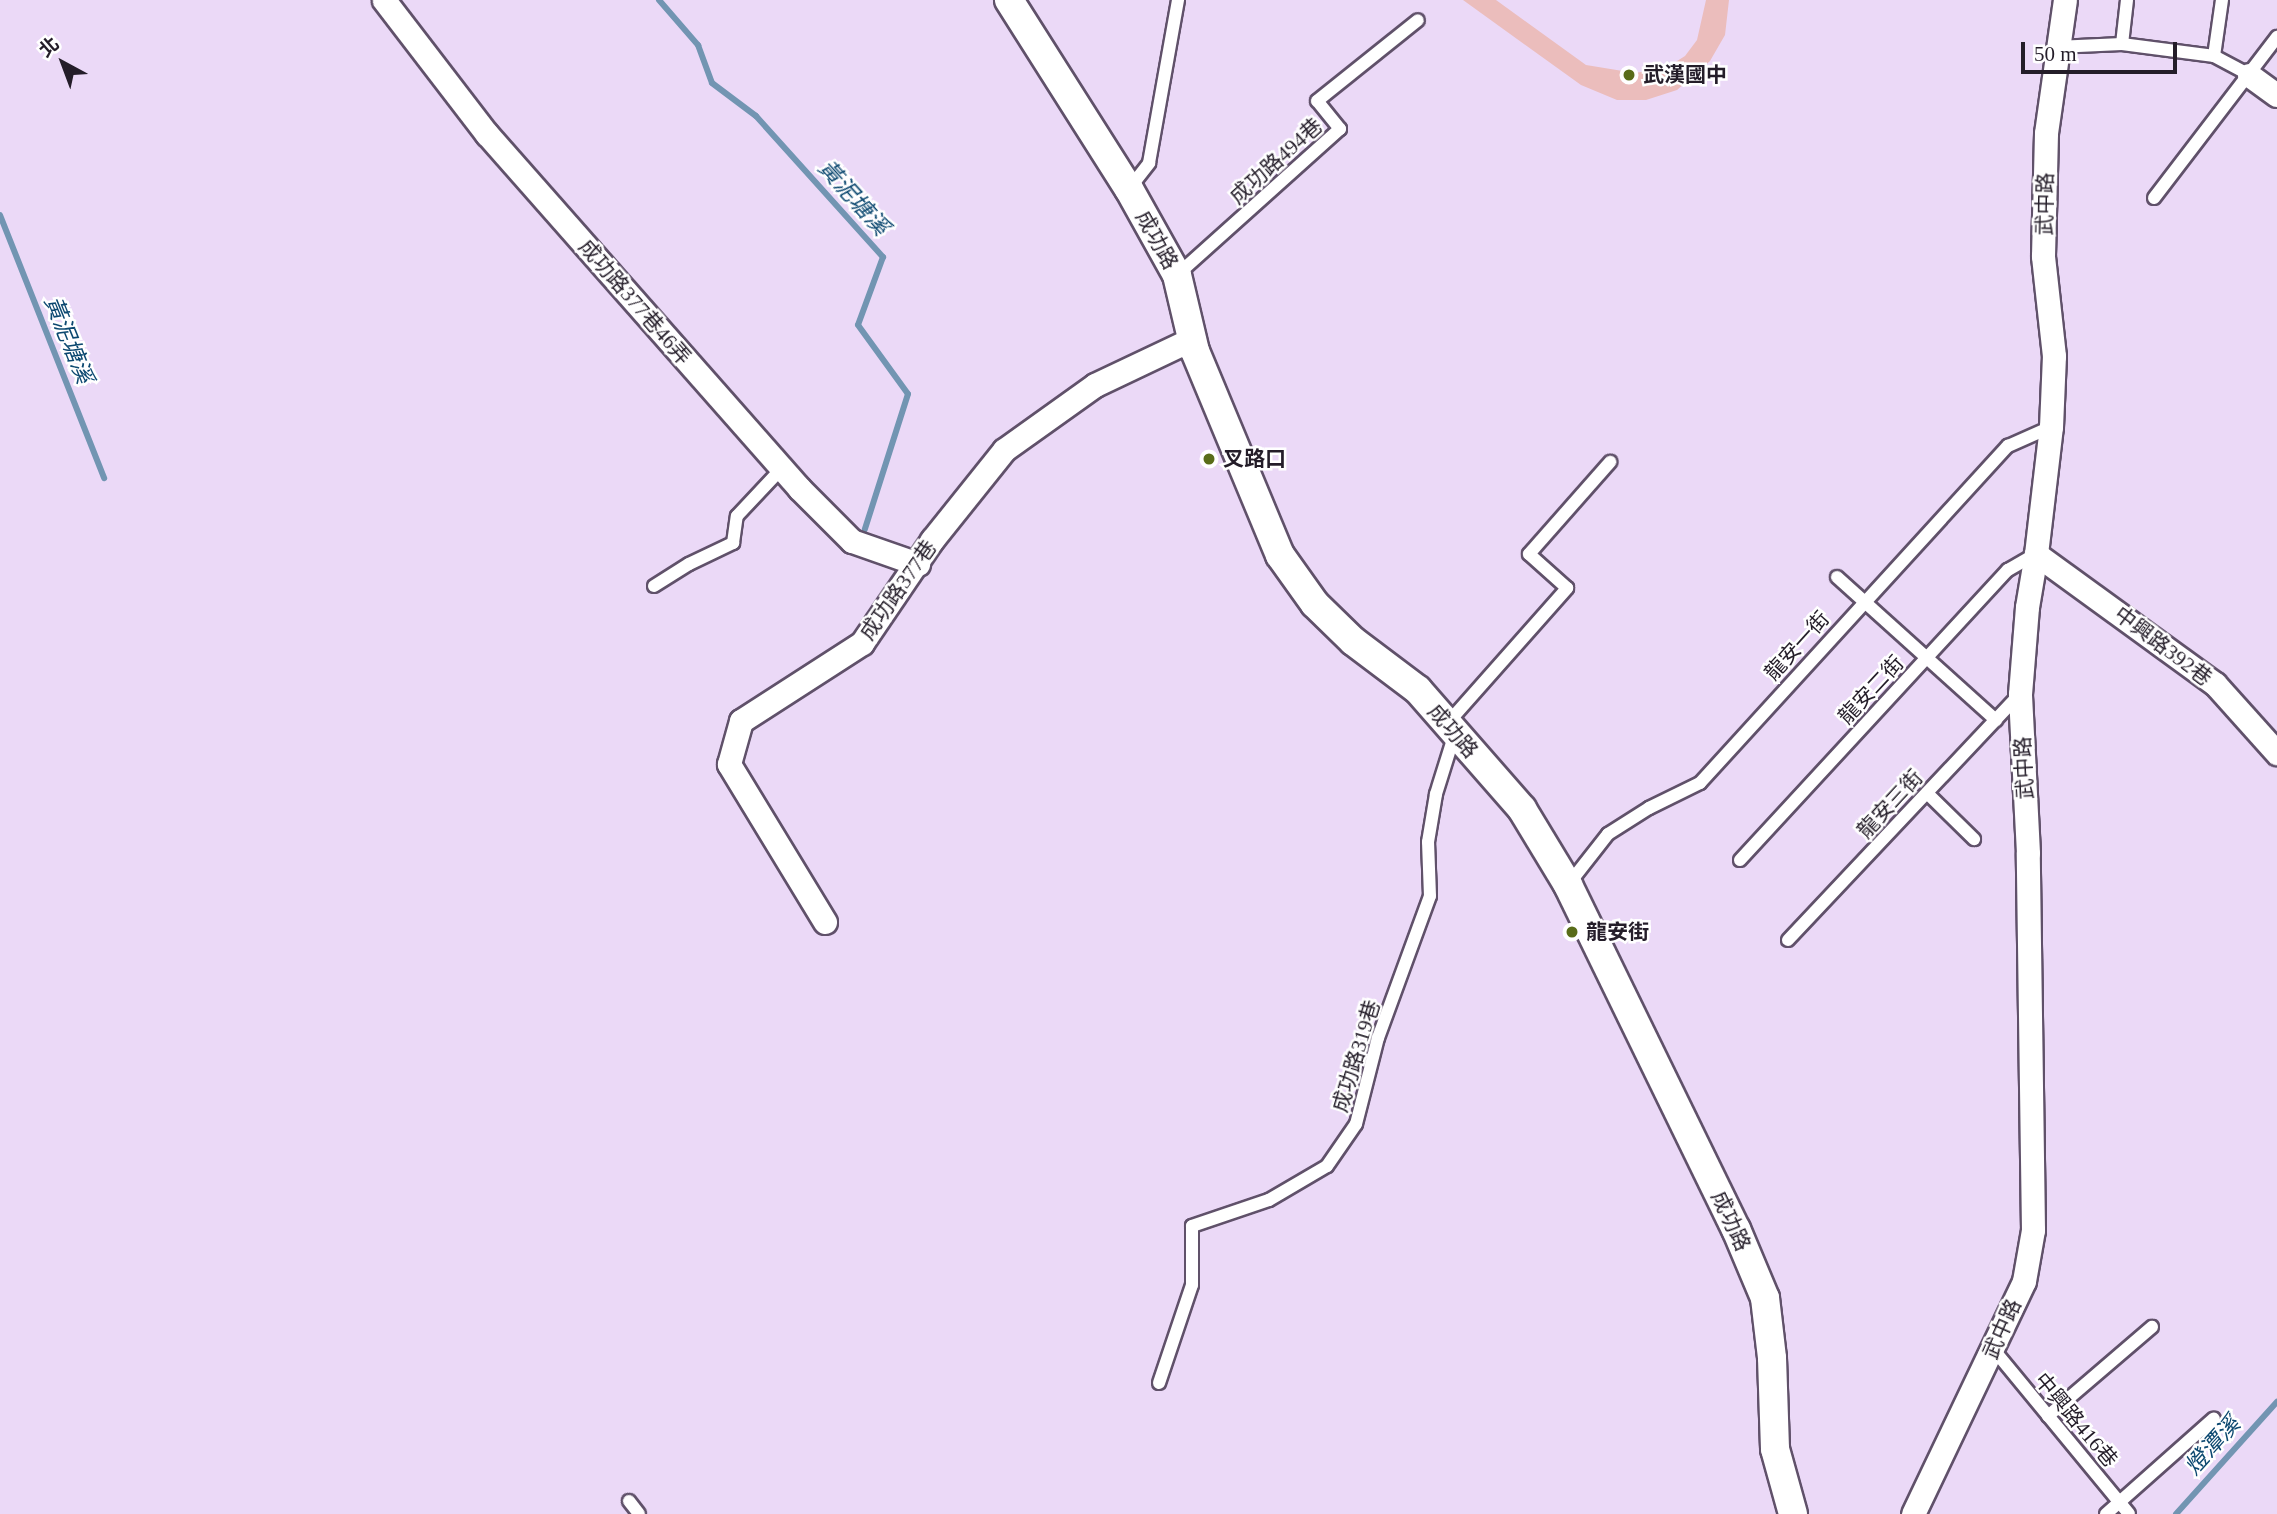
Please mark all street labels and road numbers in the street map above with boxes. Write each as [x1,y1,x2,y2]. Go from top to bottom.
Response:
street label: 成功路494巷 [1225,113,1327,209]
street label: 武中路 [2032,172,2058,236]
street label: 成功路 [1131,206,1183,274]
street label: 成功路377巷46弄 [574,234,696,370]
street label: 成功路377巷 [855,535,941,645]
street label: 中興路392巷 [2109,601,2217,691]
street label: 龍安一街 [1760,606,1834,686]
street label: 龍安二街 [1833,651,1909,729]
street label: 成功路 [1423,699,1483,763]
street label: 武中路 [2010,736,2038,800]
street label: 龍安三街 [1852,765,1928,843]
street label: 成功路319巷 [1327,997,1385,1115]
street label: 成功路 [1706,1187,1756,1255]
street label: 武中路 [1978,1295,2026,1363]
street label: 中興路416巷 [2029,1368,2123,1472]

